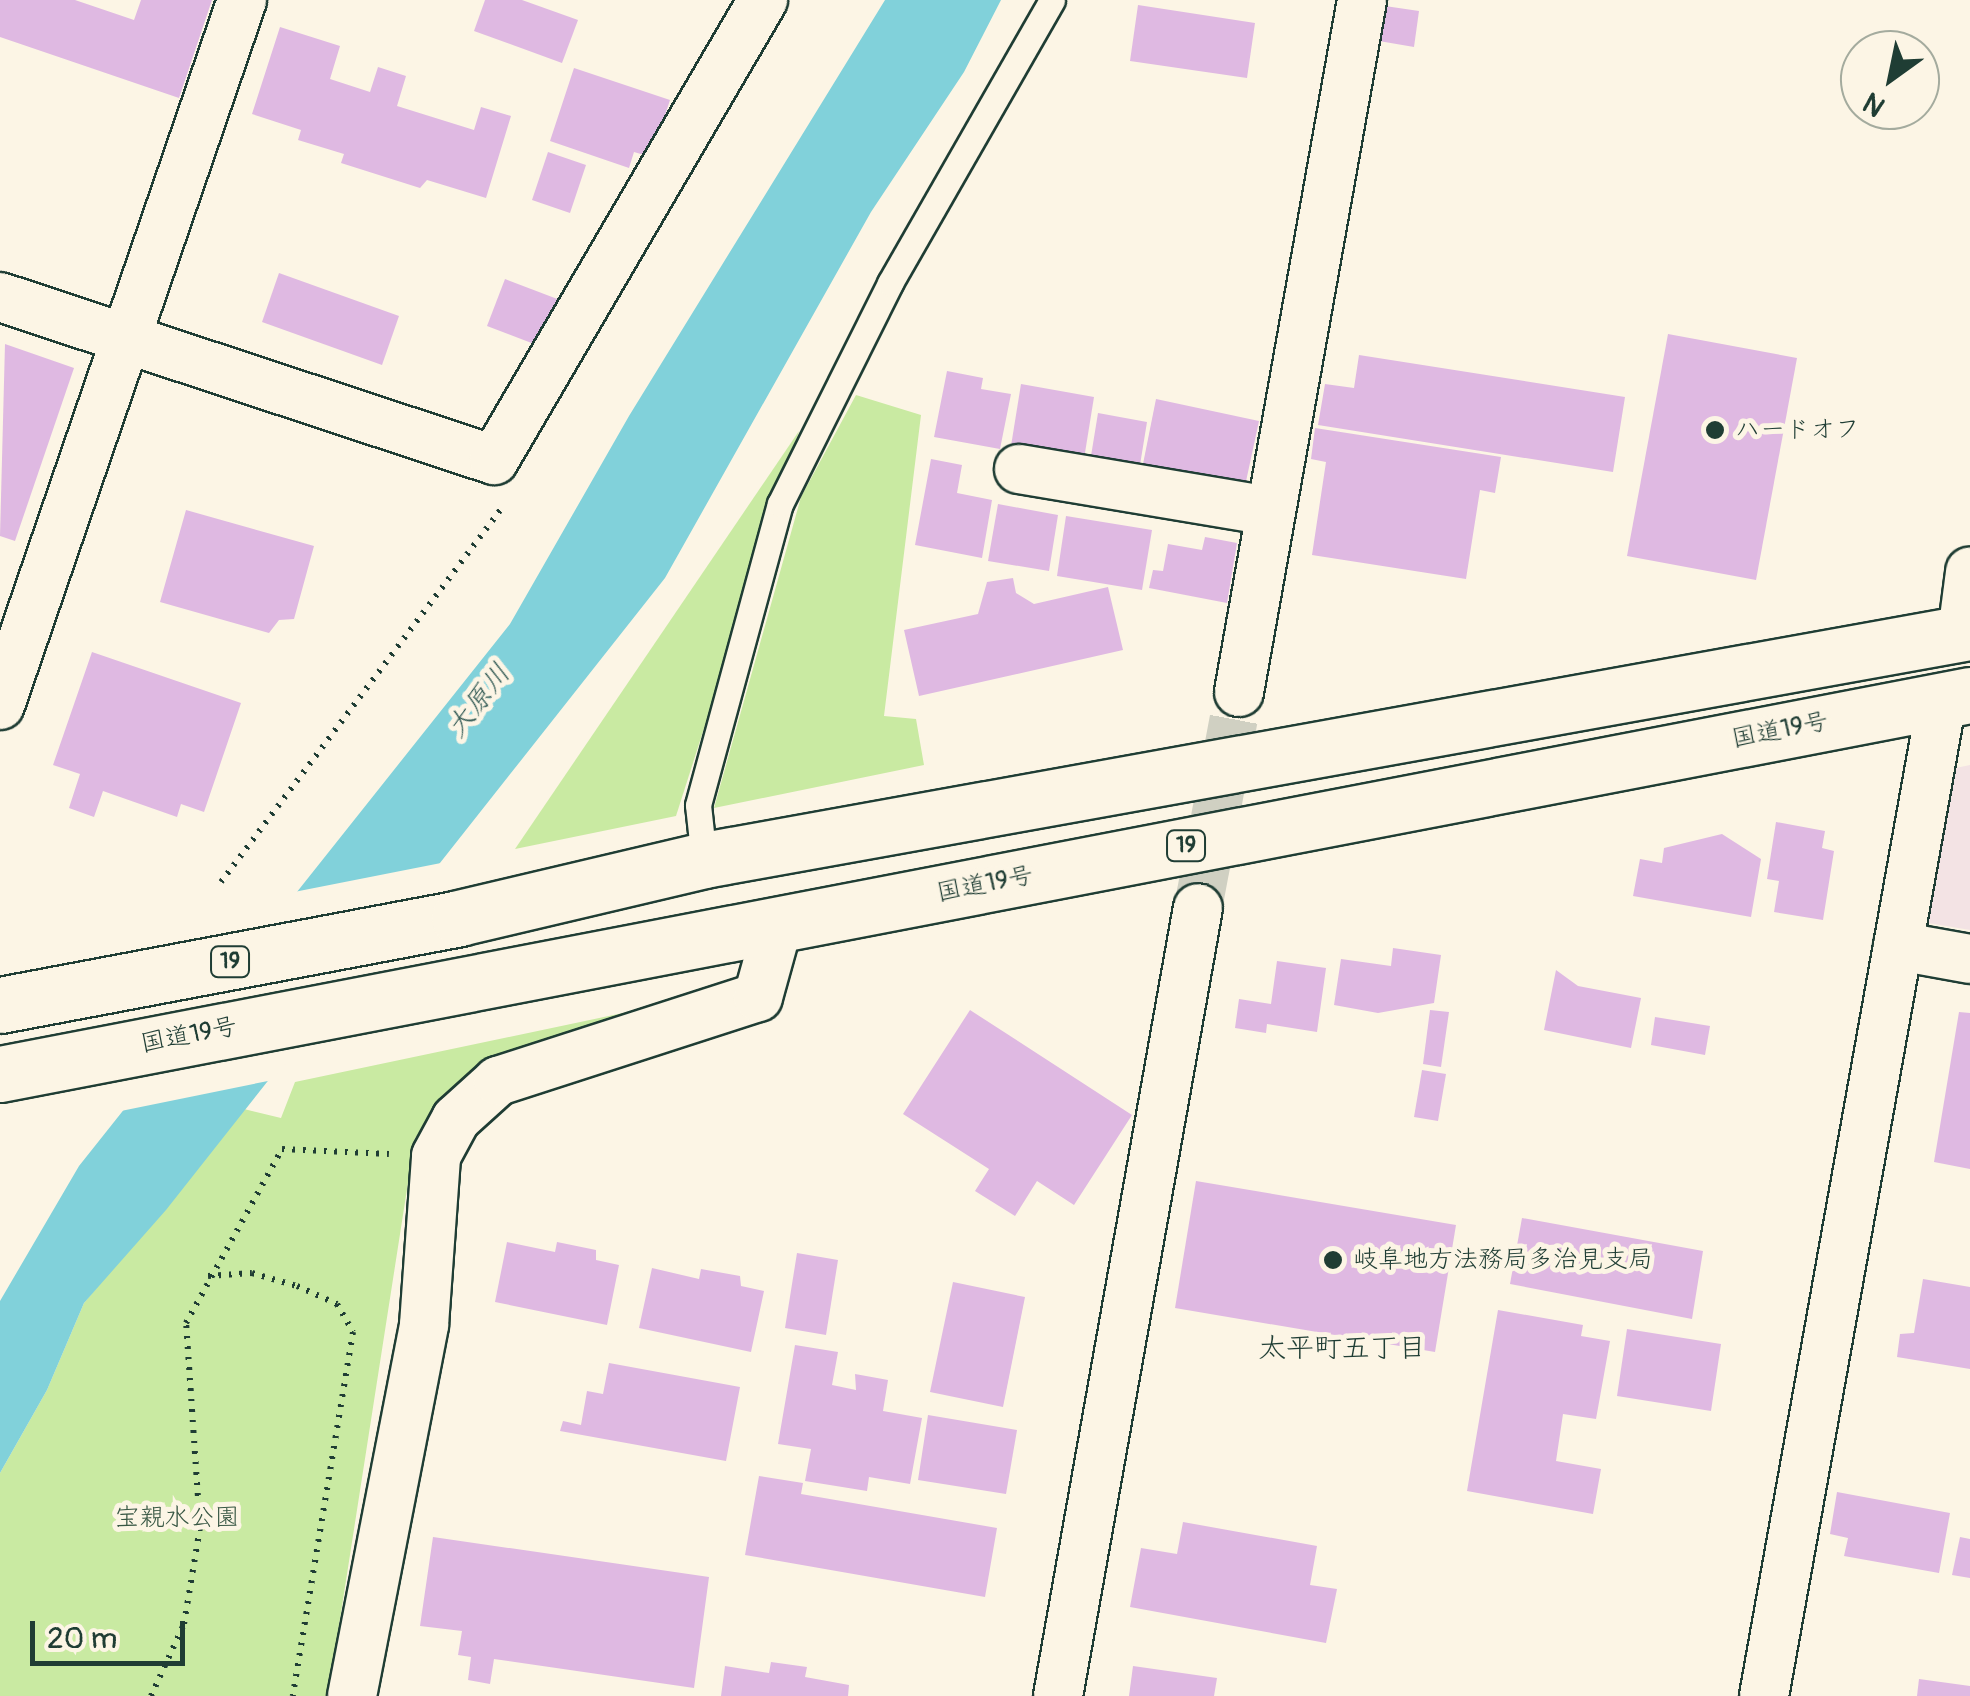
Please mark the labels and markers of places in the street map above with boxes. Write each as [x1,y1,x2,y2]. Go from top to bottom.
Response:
place label: ハードオフ [1735,415,1860,445]
marker: ハードオフ [1704,419,1726,441]
place label: 岐阜地方法務局多治見支局 [1353,1245,1653,1275]
marker: 岐阜地方法務局多治見支局 [1322,1249,1344,1271]

